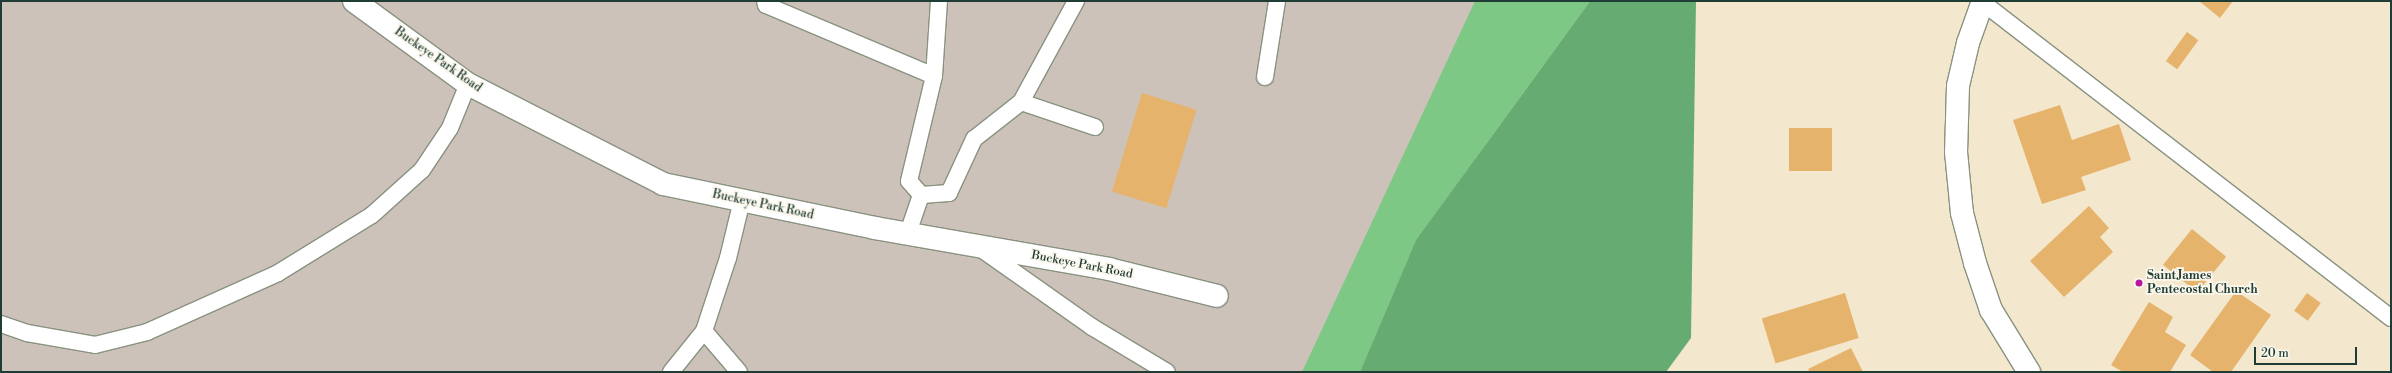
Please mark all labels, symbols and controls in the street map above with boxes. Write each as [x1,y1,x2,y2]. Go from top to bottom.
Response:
street label: Buckeye Park Road [392,25,484,95]
street label: Buckeye Park Road [711,187,815,223]
street label: Buckeye Park Road [1030,248,1134,282]
place label: Saint James Pentecostal Church [2147,269,2258,297]
marker: Saint James Pentecostal Church [2134,278,2144,288]
scale bar [2256,339,2359,365]
text: 20 m [2261,346,2289,361]

